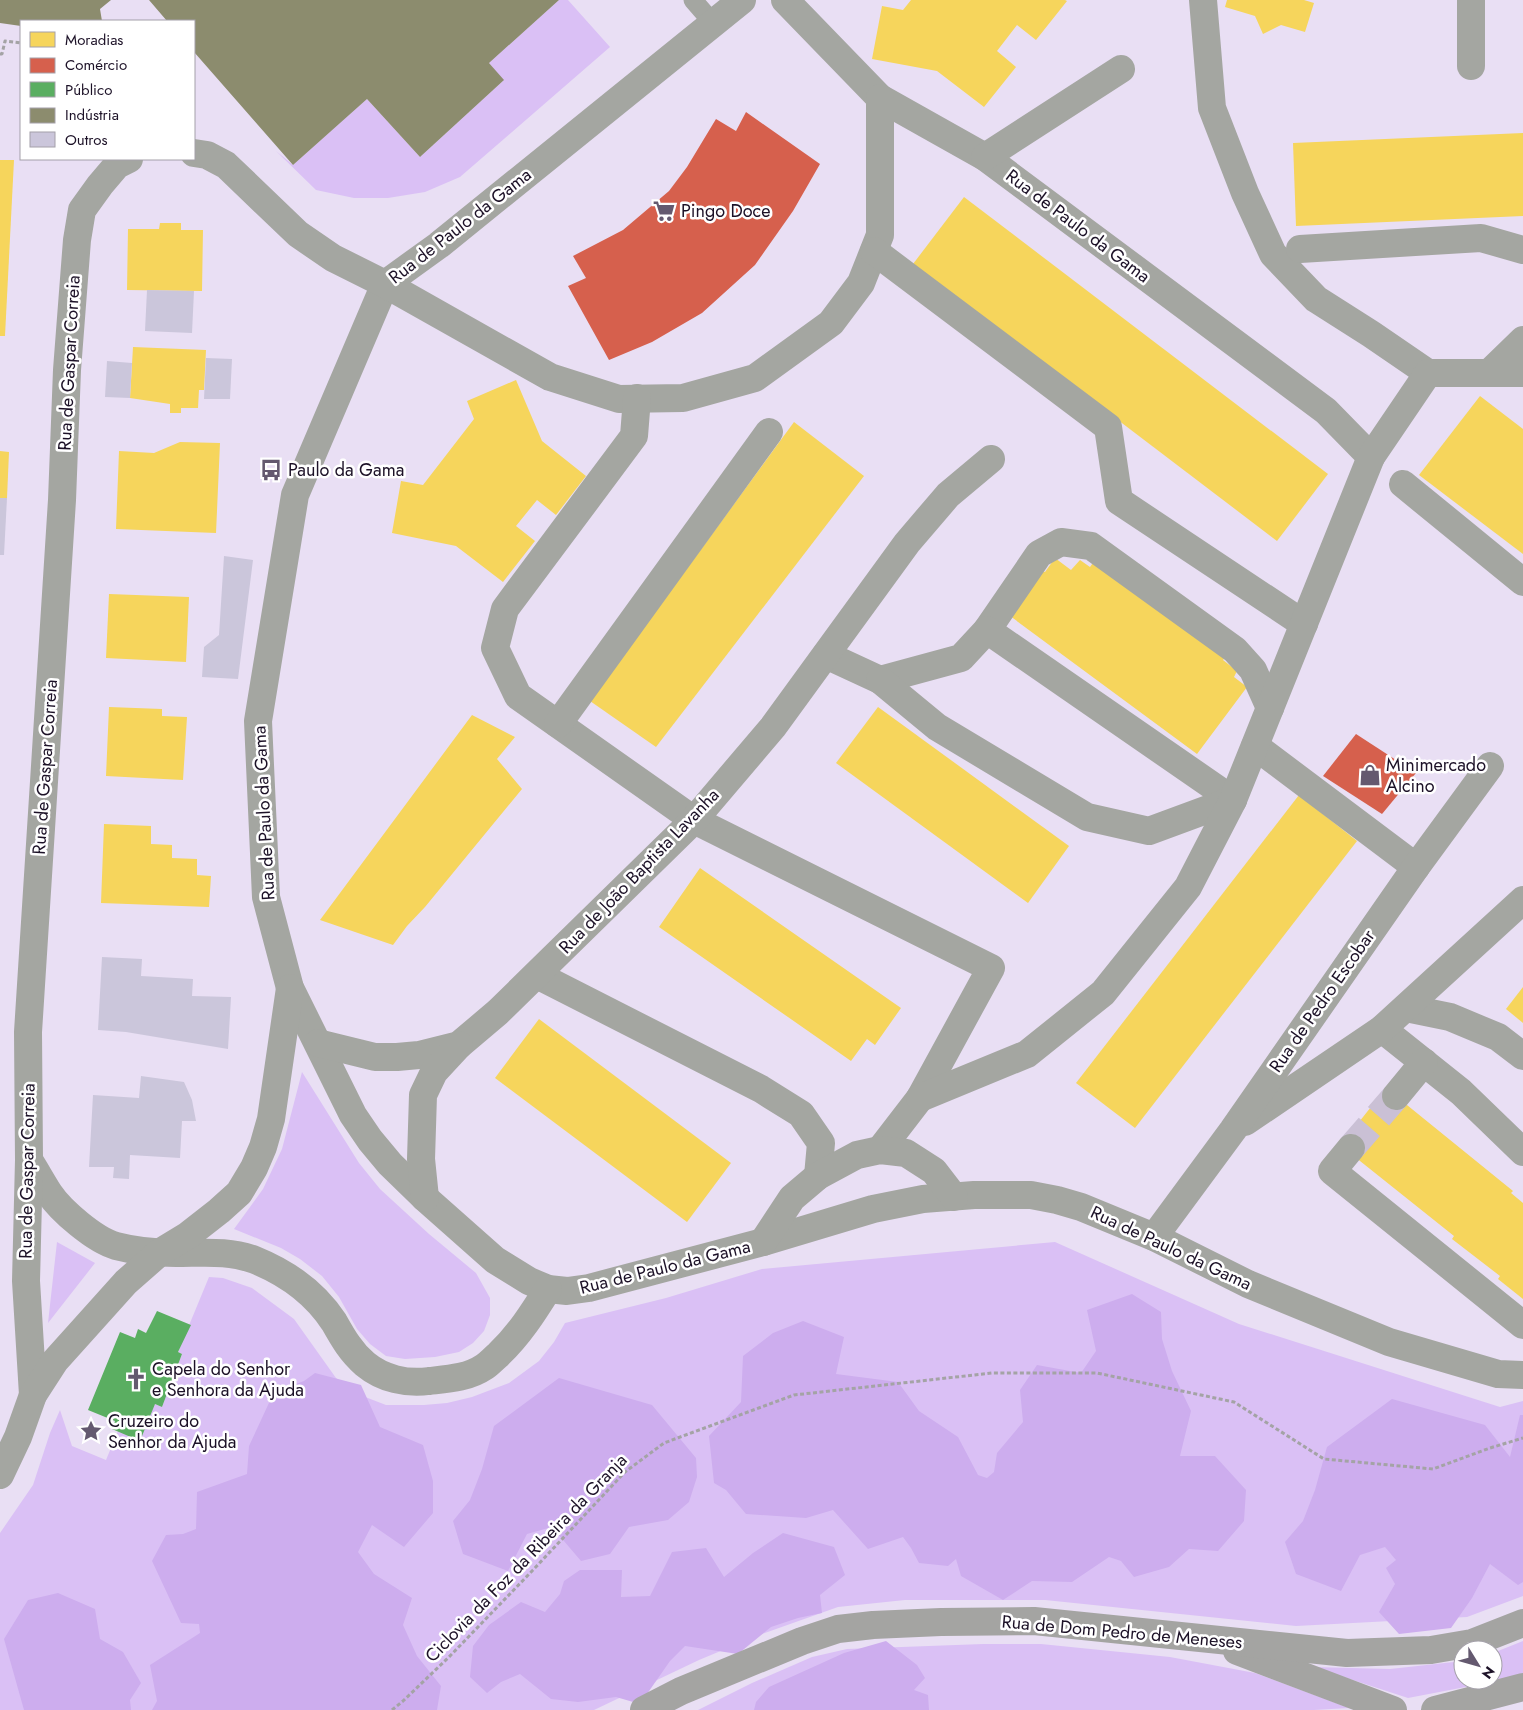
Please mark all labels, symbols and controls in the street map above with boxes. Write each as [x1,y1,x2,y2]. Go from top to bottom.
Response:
legend [20,20,195,160]
text: Moradias [65,29,123,51]
text: Comércio [65,54,127,76]
text: Público [65,79,112,101]
text: Indústria [65,104,119,126]
text: Outros [65,129,107,151]
street label: Rua de Paulo da Gama [383,162,537,290]
street label: Rua de Paulo da Gama [1000,163,1156,289]
supermarket icon: Pingo Doce [651,198,677,224]
place label: Pingo Doce [681,198,770,224]
street label: Rua de Gaspar Correia [51,275,87,451]
bus stop icon: Paulo da Gama [258,457,284,483]
place label: Paulo da Gama [288,457,404,483]
street label: Rua de Gaspar Correia [26,678,64,856]
street label: Rua de Paulo da Gama [246,725,282,901]
place label: Minimercado Alcino [1386,752,1486,799]
shop icon: Minimercado Alcino [1357,762,1383,788]
street label: Rua de João Baptista Lavanha [553,782,725,960]
street label: Rua de Pedro Escobar [1263,924,1382,1078]
street label: Rua de Gaspar Correia [12,1083,42,1259]
street label: Rua de Paulo da Gama [1086,1199,1256,1297]
street label: Rua de Paulo da Gama [577,1233,753,1301]
place label: Capela do Senhor e Senhora da Ajuda [152,1356,304,1403]
church icon: Capela do Senhor e Senhora da Ajuda [123,1366,149,1392]
place label: Cruzeiro do Senhor da Ajuda [108,1408,237,1455]
place icon: Cruzeiro do Senhor da Ajuda [78,1418,104,1444]
street label: Ciclovia da Foz da Ribeira da Granja [419,1448,633,1668]
street label: Rua de Dom Pedro de Meneses [1001,1609,1243,1655]
north arrow [1453,1640,1503,1690]
text: N [1477,1662,1500,1683]

